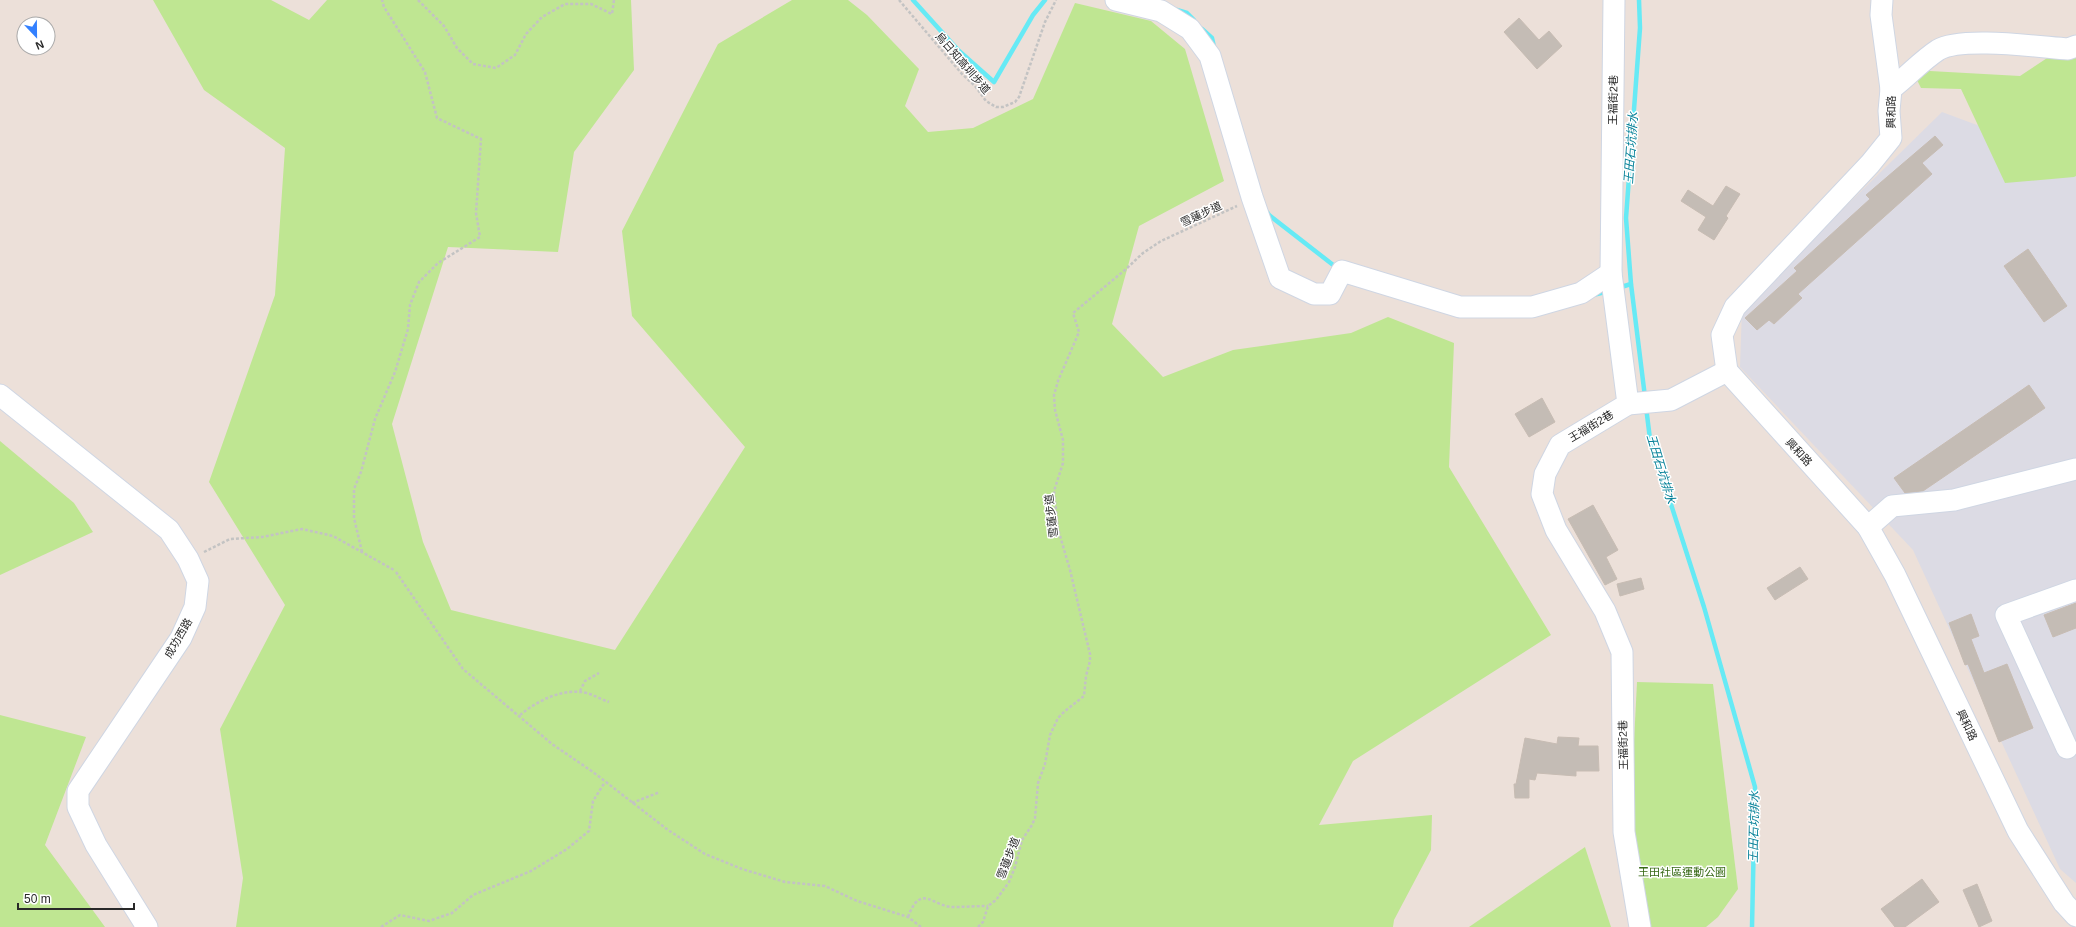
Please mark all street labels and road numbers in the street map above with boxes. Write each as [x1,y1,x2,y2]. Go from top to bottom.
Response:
street label: 烏日知高圳步道 [933,30,993,96]
street label: 王福街2巷 [1607,75,1619,125]
street label: 興和路 [1885,96,1897,129]
street label: 雪蓮步道 [1179,199,1223,229]
street label: 王福街2巷 [1566,408,1616,444]
street label: 興和路 [1783,436,1815,468]
street label: 雪蓮步道 [1042,493,1060,539]
street label: 成功西路 [162,616,194,660]
street label: 興和路 [1954,708,1980,742]
street label: 王福街2巷 [1617,720,1629,770]
street label: 雪蓮步道 [995,835,1021,881]

